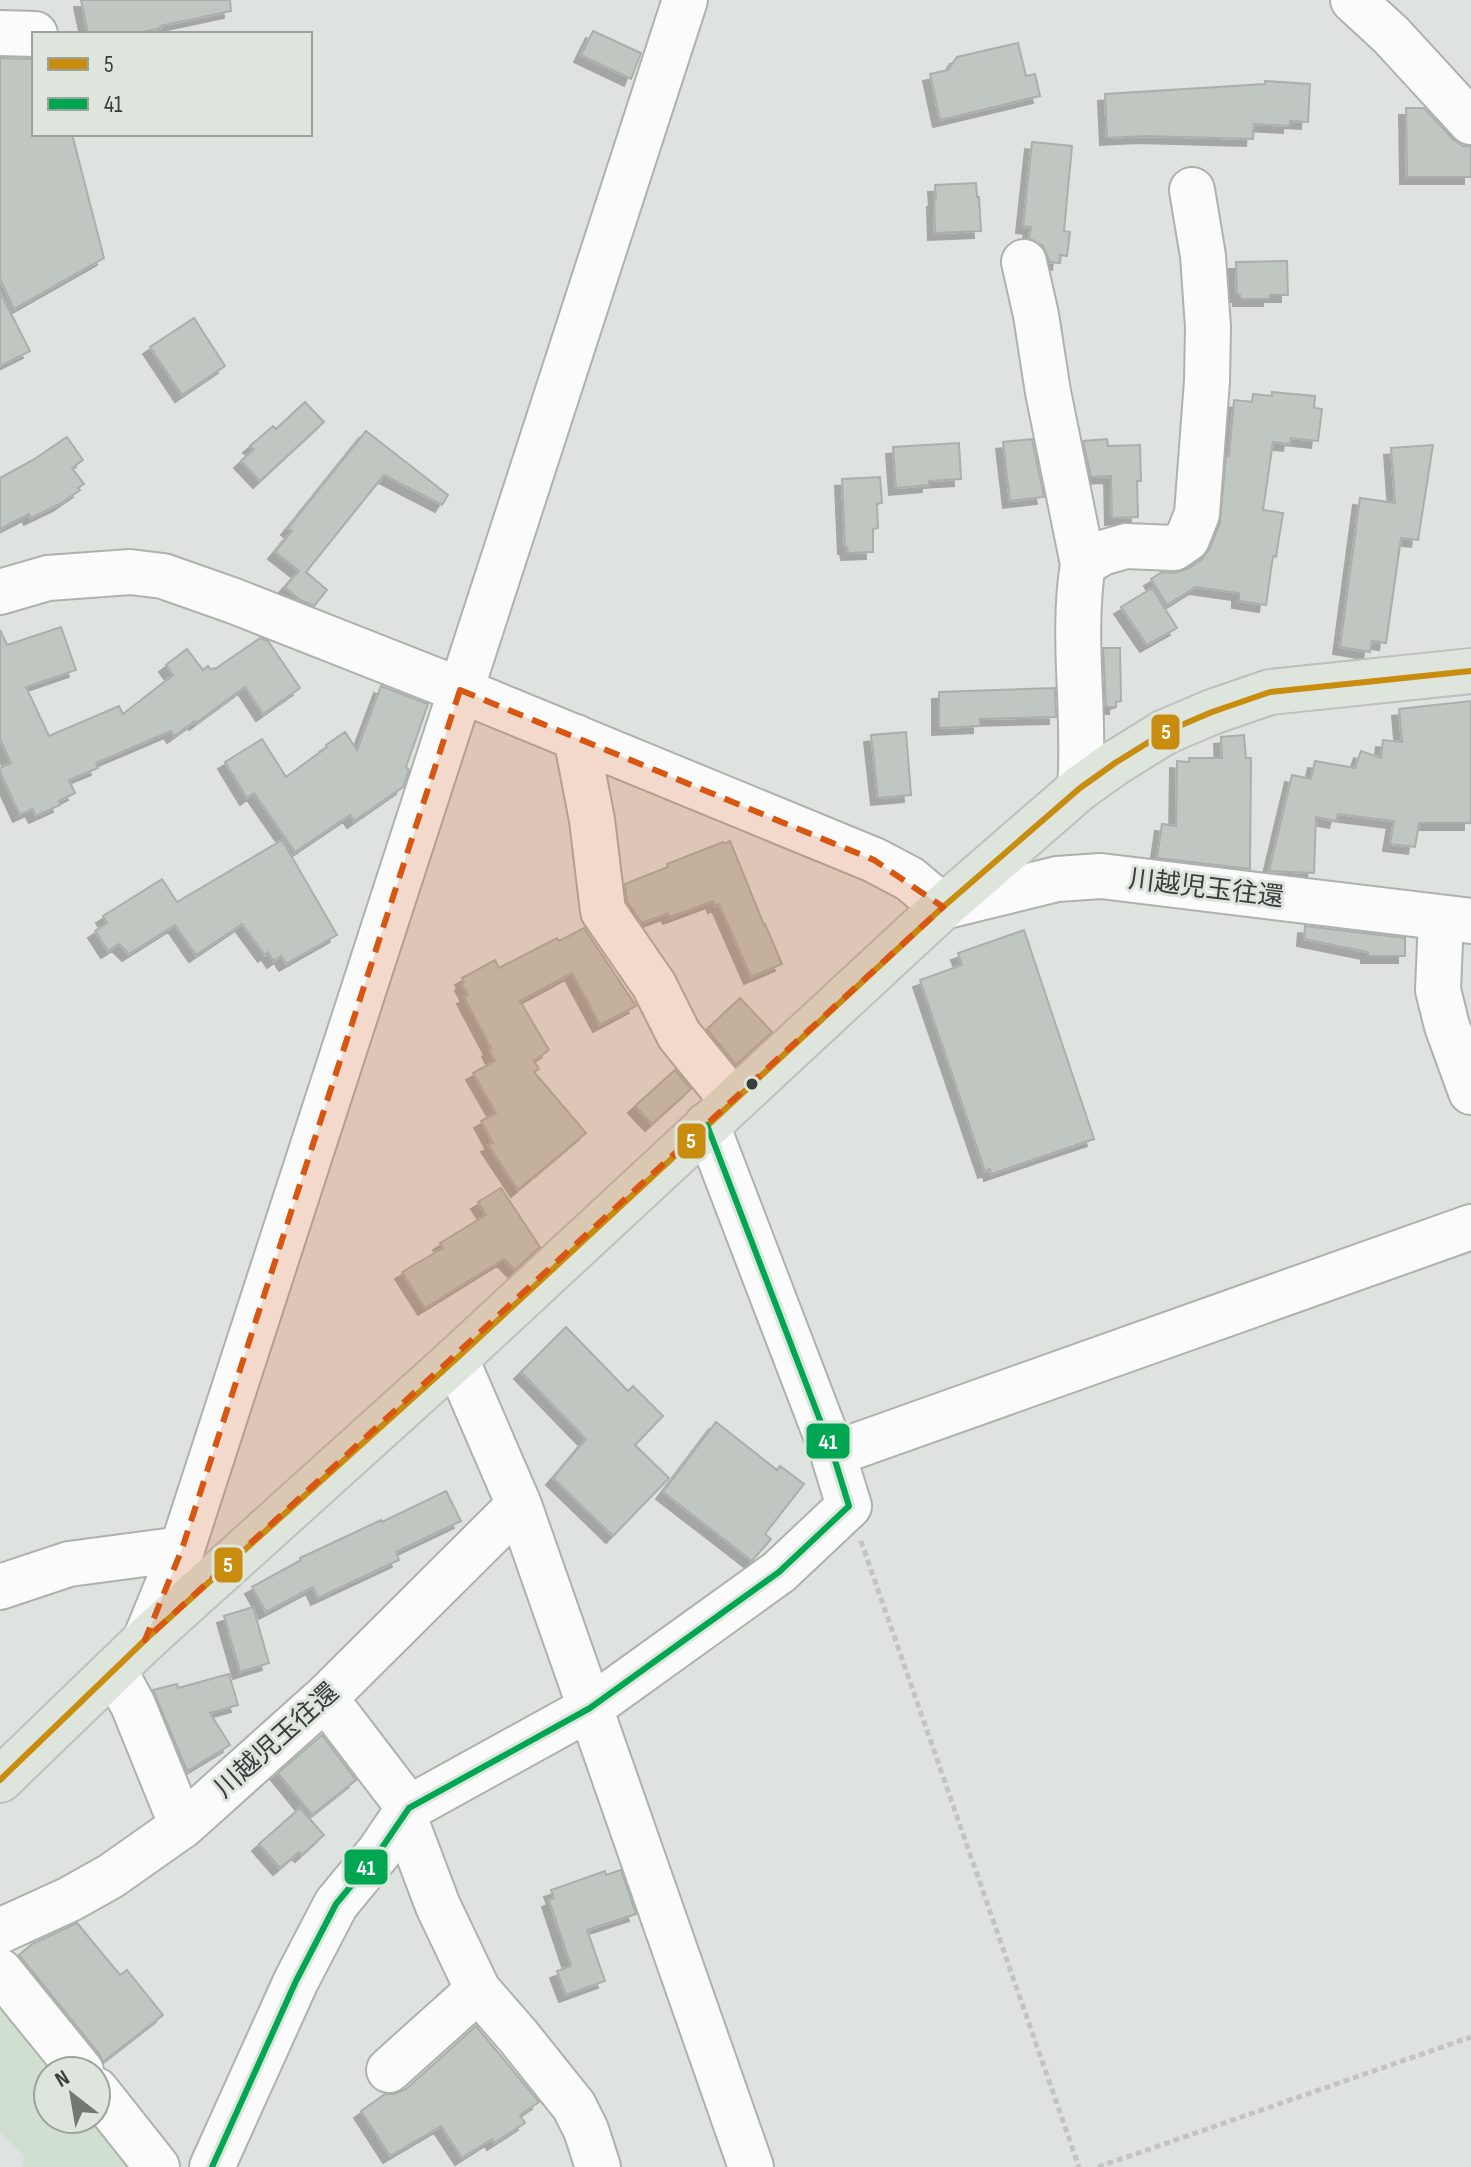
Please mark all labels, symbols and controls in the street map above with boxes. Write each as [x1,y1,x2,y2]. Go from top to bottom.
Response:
legend [32,32,312,136]
text: 5 [104,50,114,79]
text: 41 [104,90,123,119]
line badge: 5 [1150,713,1181,751]
text: 5 [1161,719,1171,746]
street label: 川越児玉往還 [1127,864,1285,914]
unlabelled marker [744,1076,760,1092]
line badge: 5 [676,1122,707,1160]
text: 5 [686,1128,696,1155]
line badge: 41 [805,1422,851,1460]
text: 41 [819,1429,838,1456]
line badge: 5 [213,1546,244,1584]
text: 5 [223,1552,233,1579]
street label: 川越児玉往還 [209,1677,345,1805]
line badge: 41 [343,1848,389,1886]
text: 41 [357,1855,376,1882]
north arrow [32,2055,112,2135]
text: N [50,2065,74,2094]

